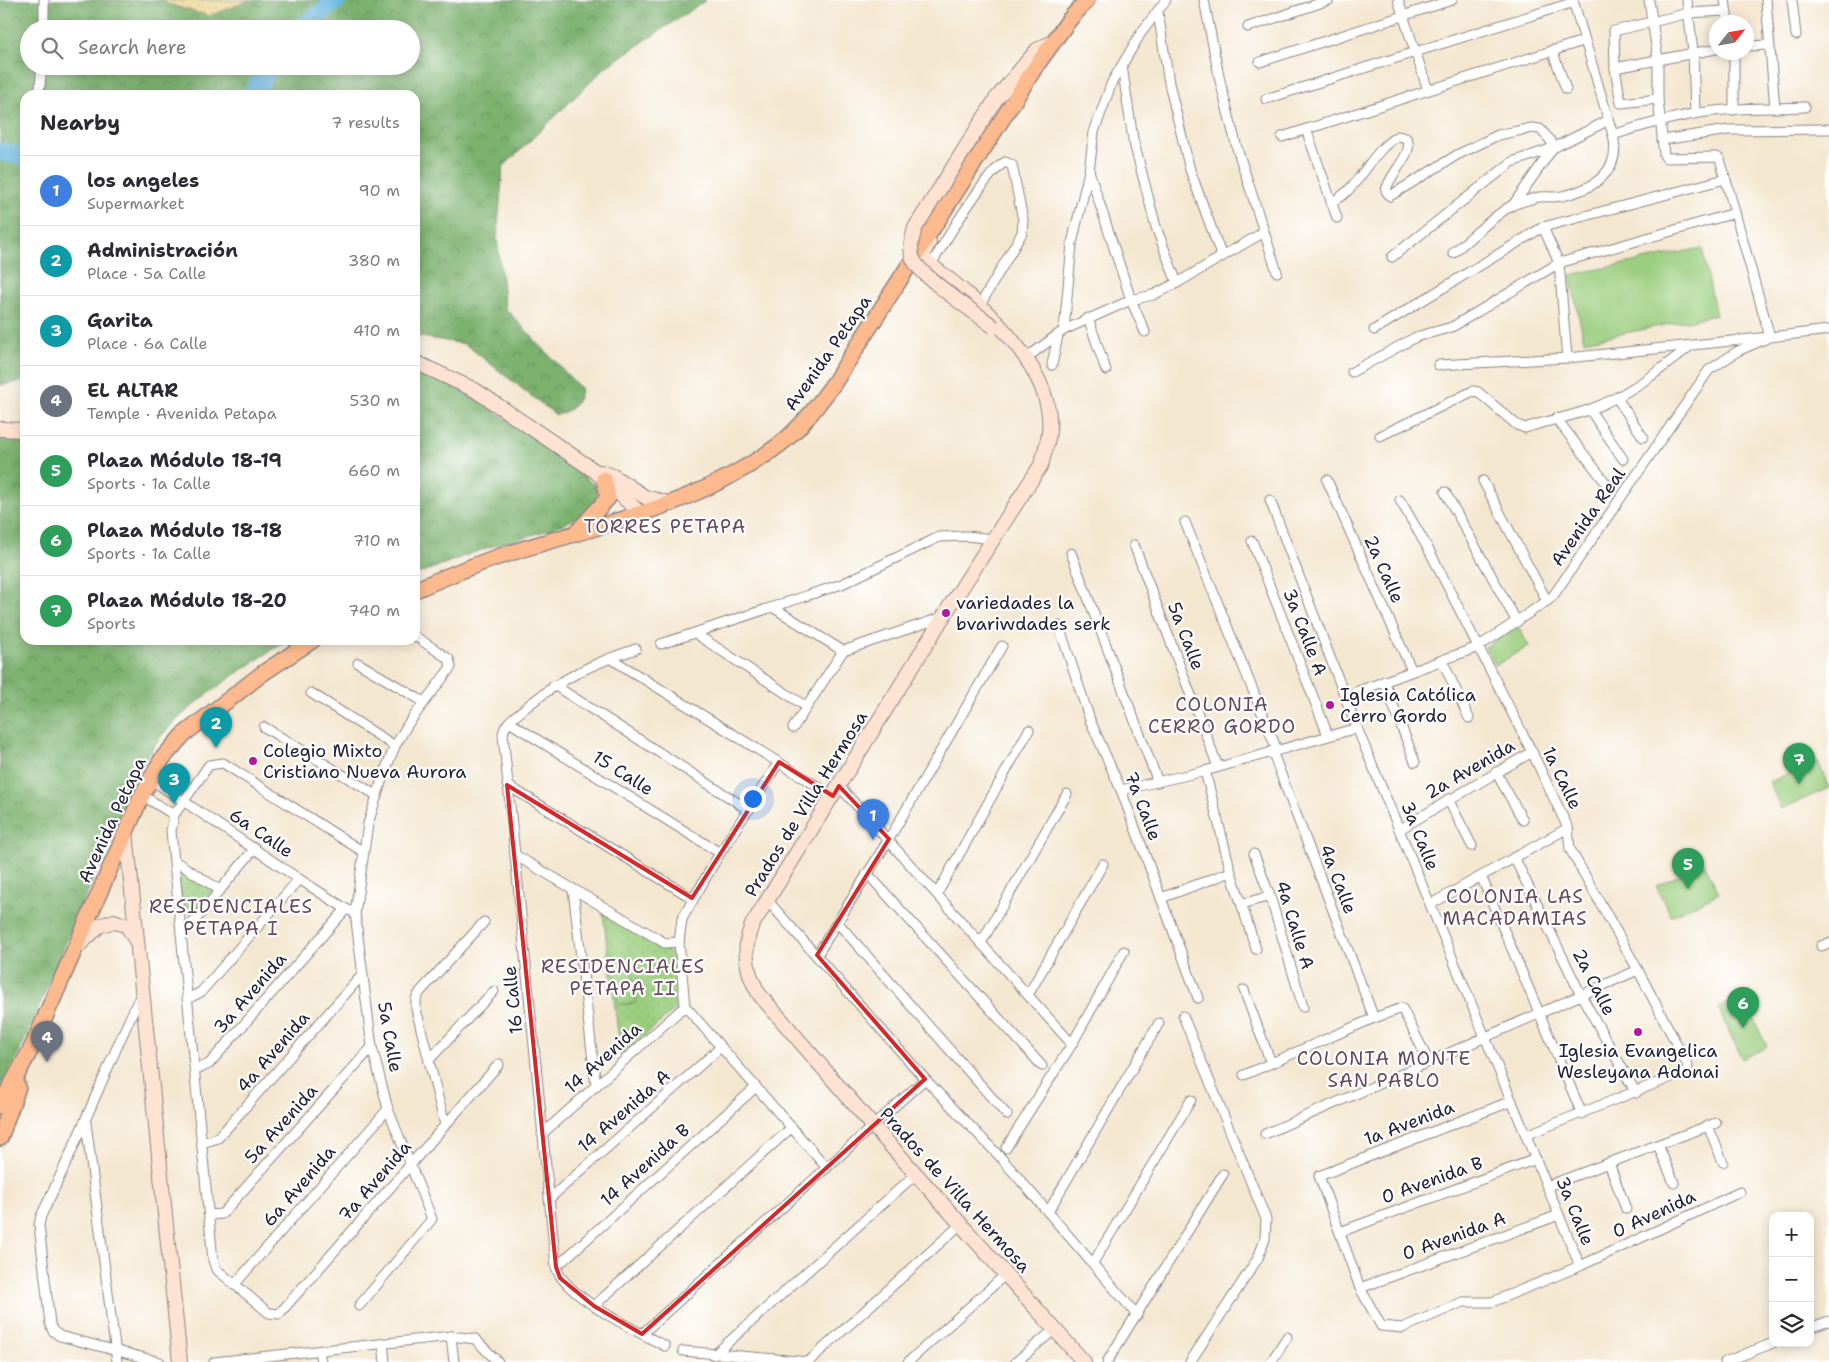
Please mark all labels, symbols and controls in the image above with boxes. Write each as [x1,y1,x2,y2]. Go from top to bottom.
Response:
north arrow [1709,15,1754,60]
search box [20,20,420,75]
icon: search [38,34,66,62]
text: Search here [78,35,187,60]
text: Nearby [40,109,120,137]
text: 7 results [331,112,400,133]
text: los angeles [87,168,199,193]
text: 1 [52,180,60,201]
text: 90 m [359,180,400,201]
text: Supermarket [87,193,184,214]
text: Administración [87,238,238,263]
text: 2 [50,250,62,271]
text: 380 m [348,250,400,271]
text: Place · 5a Calle [87,263,206,284]
street label: Avenida Petapa [779,290,877,416]
text: Garita [87,308,153,333]
text: 3 [50,320,62,341]
text: 410 m [353,320,400,341]
text: Place · 6a Calle [87,333,208,354]
text: EL ALTAR [87,378,178,403]
text: 4 [50,390,62,411]
text: 530 m [350,390,400,411]
text: Temple · Avenida Petapa [87,403,277,424]
text: Plaza Módulo 18-19 [87,448,282,473]
text: 5 [51,460,61,481]
text: 660 m [348,460,400,481]
street label: Avenida Real [1545,462,1631,571]
text: Sports · 1a Calle [87,473,211,494]
district label: TORRES PETAPA [584,514,746,539]
text: Plaza Módulo 18-18 [87,518,282,543]
text: 6 [50,530,62,551]
text: 710 m [353,530,400,551]
street label: 2a Calle [1358,531,1410,607]
text: Sports · 1a Calle [87,543,211,564]
street label: 3a Calle A [1277,585,1333,679]
text: Plaza Módulo 18-20 [87,588,287,613]
place label: variedades la bvariwdades serk [956,591,1111,636]
street label: 5a Calle [1162,598,1210,674]
text: 7 [50,600,62,621]
text: 740 m [348,600,400,621]
marker: variedades la bvariwdades serk [940,607,952,619]
text: Sports [87,613,136,634]
place label: Iglesia Católica Cerro Gordo [1340,683,1476,728]
district label: COLONIA CERRO GORDO [1148,692,1296,739]
marker: Iglesia Católica Cerro Gordo [1324,699,1336,711]
pin: 2 [200,707,232,748]
street label: Prados de Villa Hermosa [739,707,873,901]
street label: 2a Avenida [1421,734,1519,804]
place label: Colegio Mixto Cristiano Nueva Aurora [263,739,466,784]
street label: 1a Calle [1537,743,1587,813]
pin: 7 [1783,743,1815,784]
street label: 15 Calle [588,745,658,801]
street label: Avenida Petapa [72,753,152,887]
marker: Colegio Mixto Cristiano Nueva Aurora [247,755,259,767]
pin: 3 [158,763,190,804]
street label: 7a Calle [1119,768,1167,844]
your location [740,786,766,812]
street label: 3a Calle [1395,798,1445,874]
pin: 1 [857,799,889,840]
street label: 6a Calle [224,803,298,863]
street label: 4a Calle [1314,841,1362,917]
pin: 5 [1672,848,1704,889]
street label: 4a Calle A [1270,878,1320,972]
district label: COLONIA LAS MACADAMIAS [1442,884,1588,931]
district label: RESIDENCIALES PETAPA I [149,894,313,941]
street label: 2a Calle [1567,944,1621,1020]
street label: 3a Avenida [208,947,292,1039]
district label: RESIDENCIALES PETAPA II [541,954,705,1001]
street label: 16 Calle [497,965,529,1035]
pin: 6 [1727,987,1759,1028]
street label: 5a Calle [372,1000,408,1074]
street label: 4a Avenida [231,1006,315,1098]
street label: 14 Avenida [559,1017,647,1099]
pin: 4 [31,1021,63,1062]
marker: Iglesia Evangelica Wesleyana Adonai [1632,1026,1644,1038]
place label: Iglesia Evangelica Wesleyana Adonai [1557,1039,1719,1084]
district label: COLONIA MONTE SAN PABLO [1297,1046,1471,1093]
street label: 14 Avenida A [573,1064,675,1158]
street label: 5a Avenida [239,1079,323,1169]
street label: 1a Avenida [1360,1095,1458,1151]
street label: Prados de Villa Hermosa [874,1102,1036,1278]
street label: 14 Avenida B [595,1118,695,1212]
street label: 7a Avenida [333,1136,417,1226]
street label: 6a Avenida [257,1140,341,1232]
street label: 0 Avenida B [1378,1151,1486,1209]
street label: 3a Calle [1550,1173,1600,1249]
street label: 0 Avenida [1608,1184,1700,1244]
street label: 0 Avenida A [1399,1206,1509,1266]
map controls [1769,1212,1814,1347]
button: + [1769,1212,1814,1257]
button: − [1769,1257,1814,1302]
button: layers [1769,1302,1814,1347]

